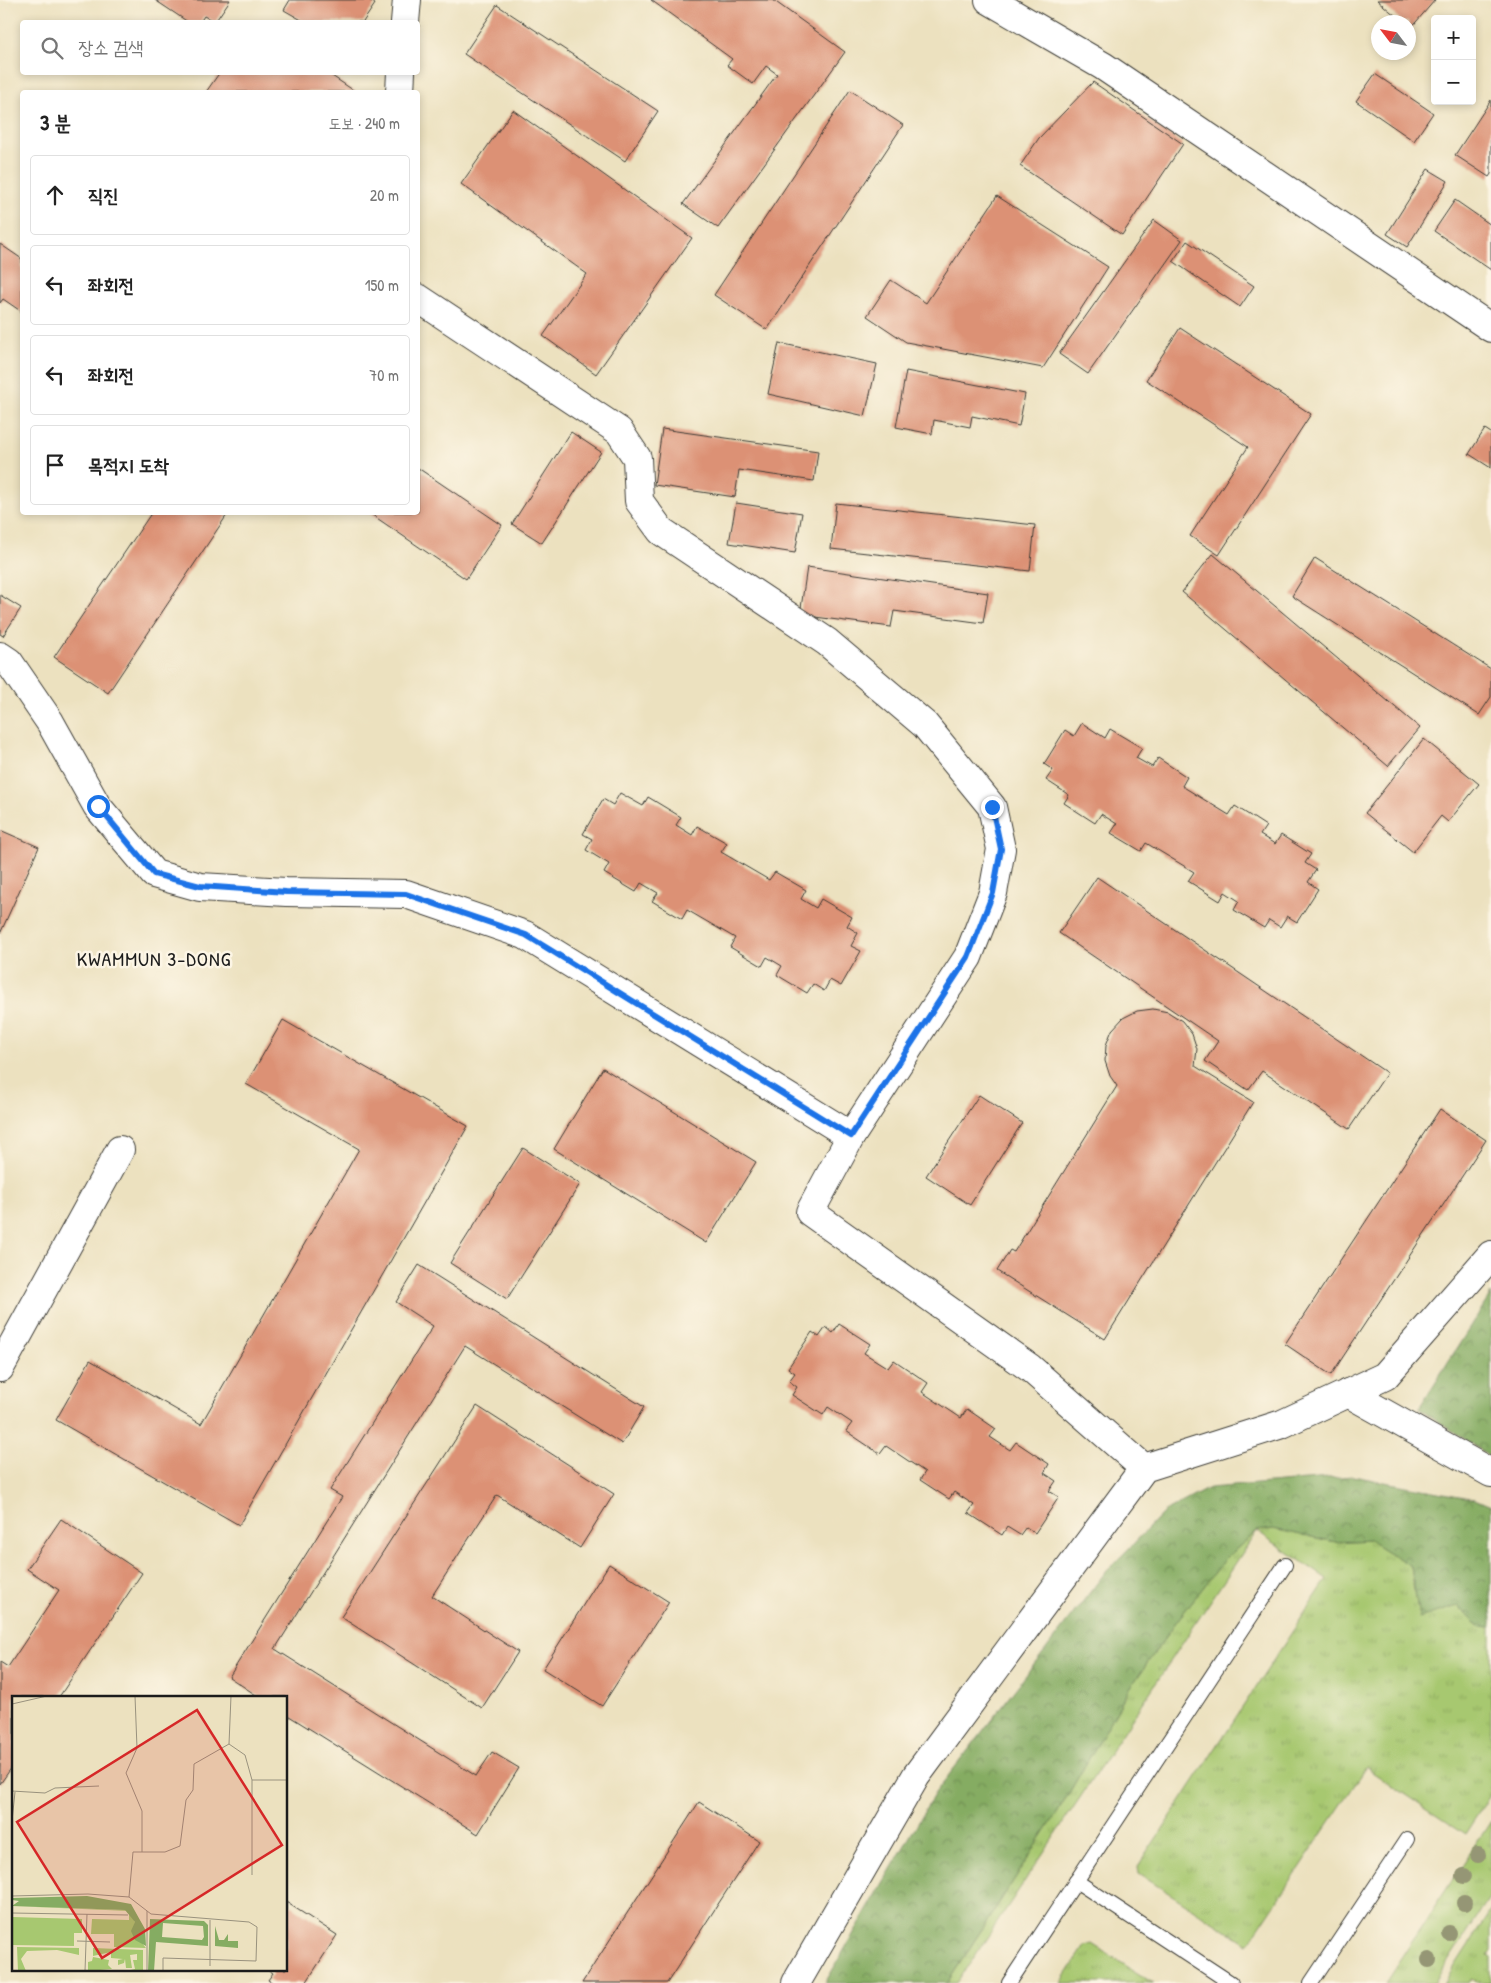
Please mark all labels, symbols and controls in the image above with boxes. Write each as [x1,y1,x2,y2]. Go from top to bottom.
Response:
north arrow [1371,15,1416,60]
map controls [1431,15,1476,105]
button: + [1431,15,1476,60]
search box [20,20,420,75]
icon: search [38,34,66,62]
text: 장소 검색 [78,34,144,60]
button: − [1431,60,1476,105]
text: 3 분 [40,108,71,137]
text: 도보 · 240 m [328,112,400,134]
icon: ahead [41,181,69,209]
text: 직진 [88,182,119,208]
text: 20 m [370,184,399,206]
icon: left [41,271,69,299]
text: 좌회전 [88,272,134,298]
text: 150 m [365,274,399,296]
icon: left [41,361,69,389]
text: 좌회전 [88,362,134,388]
text: 70 m [369,364,399,386]
icon: arrive [41,451,69,479]
text: 목적지 도착 [88,452,169,478]
route start [87,795,110,818]
route end [981,796,1004,819]
district label: KWAMMUN 3-DONG [77,945,231,972]
inset map [12,1696,288,1970]

